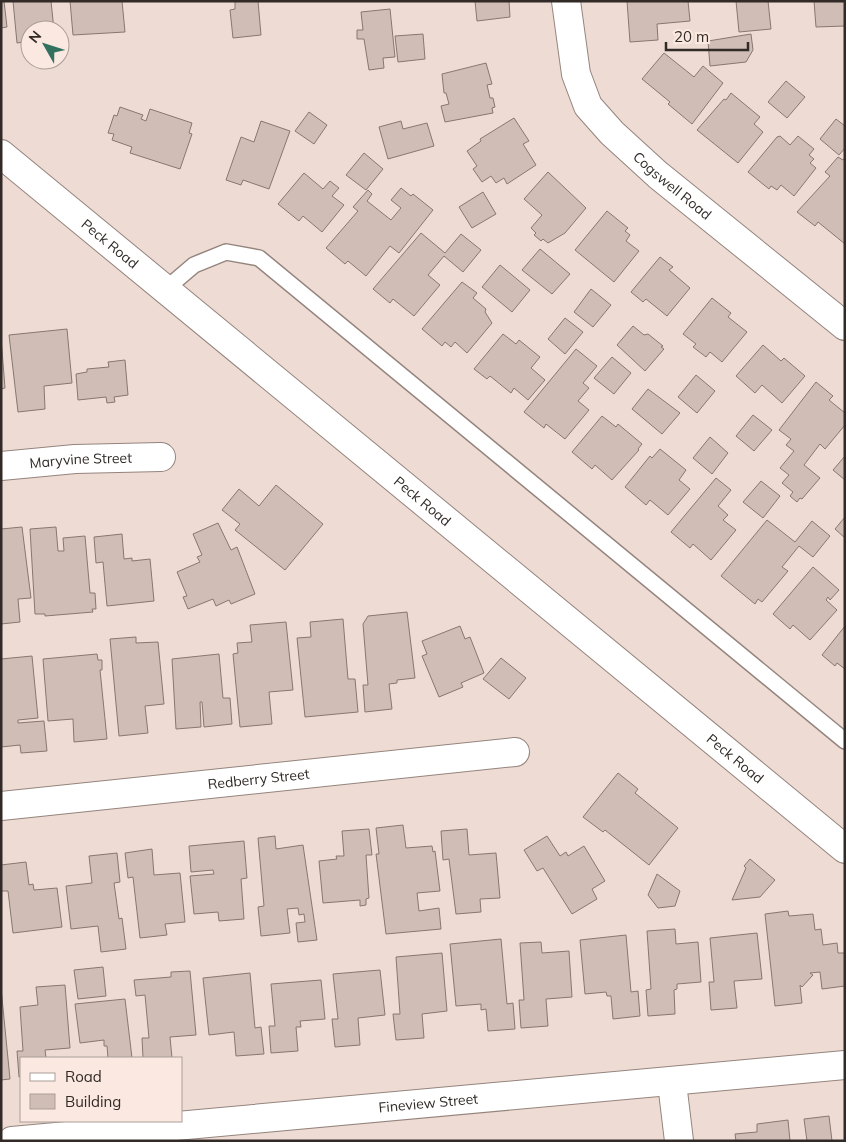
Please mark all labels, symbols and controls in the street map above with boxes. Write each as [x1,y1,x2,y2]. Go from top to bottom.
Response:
north arrow [20,20,70,70]
scale bar [666,20,748,52]
text: N [25,27,45,47]
text: 20 m [674,27,709,46]
street label: Cogswell Road [629,148,715,224]
street label: Peck Road [78,215,142,272]
street label: Maryvine Street [29,449,132,472]
street label: Peck Road [390,472,455,530]
street label: Peck Road [703,730,767,787]
street label: Redberry Street [207,765,310,793]
legend [20,1057,182,1122]
text: Road [65,1067,102,1086]
street label: Fineview Street [378,1090,479,1117]
text: Building [65,1092,121,1111]

